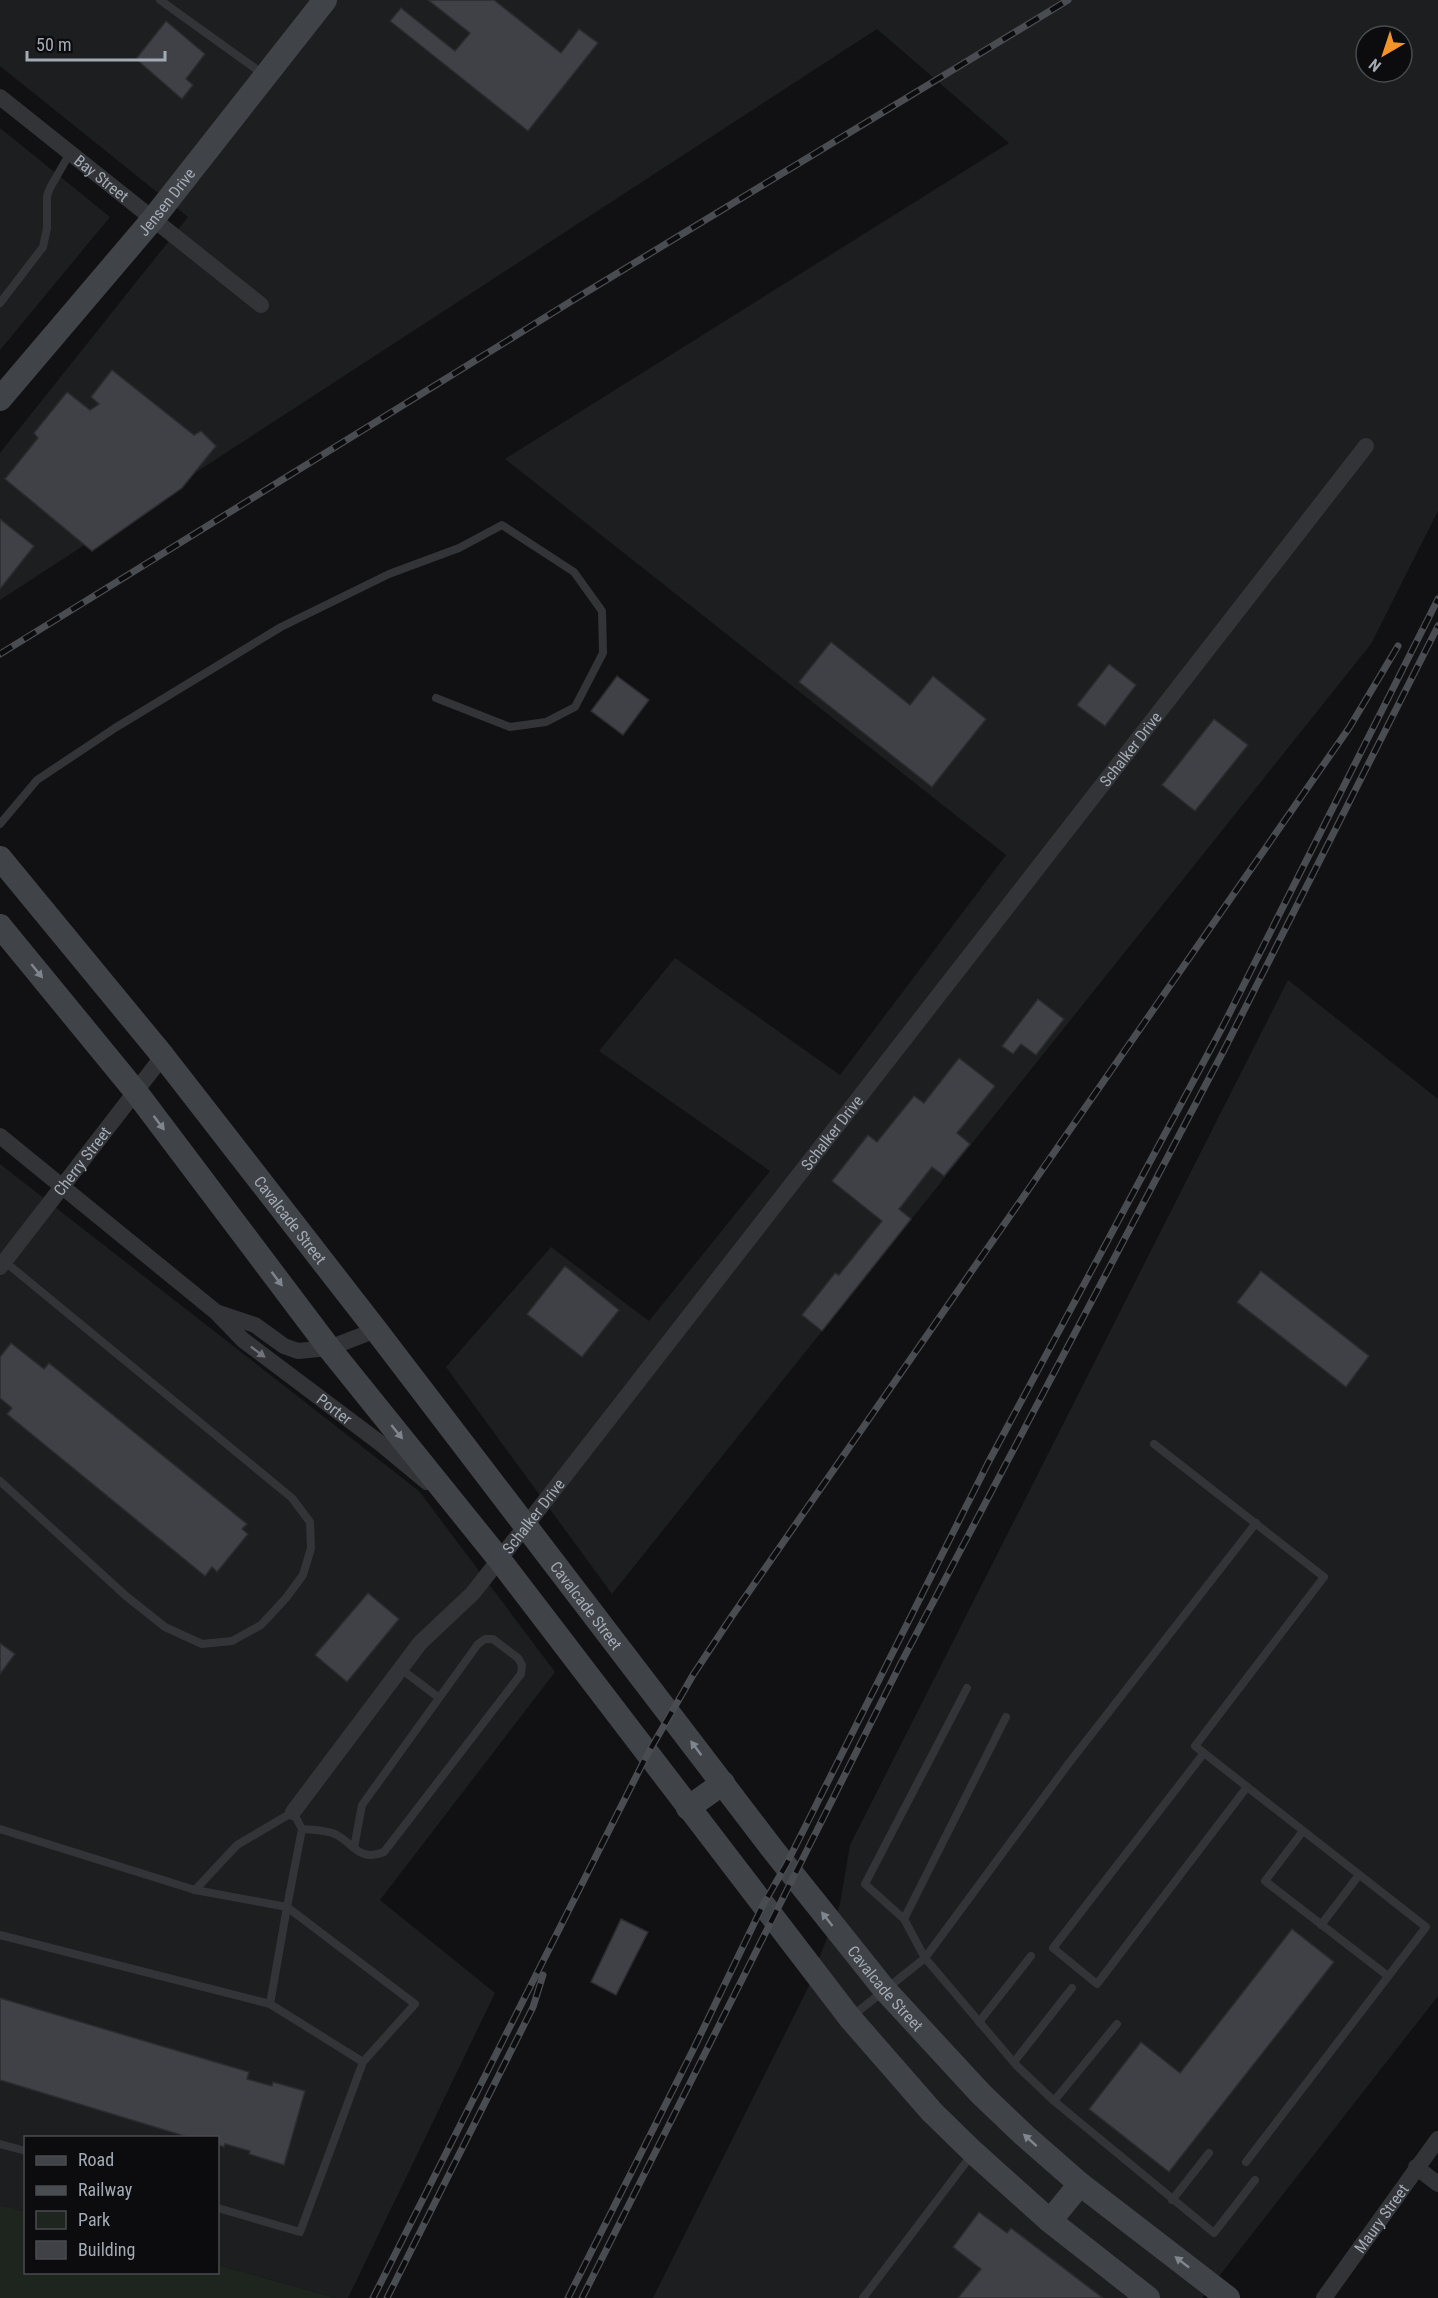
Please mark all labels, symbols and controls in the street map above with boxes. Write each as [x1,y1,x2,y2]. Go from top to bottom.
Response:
scale bar [27,24,165,62]
north arrow [1354,24,1414,84]
text: 50 m [36,34,71,55]
text: N [1365,55,1385,76]
street label: Bay Street [70,151,133,206]
street label: Jensen Drive [134,164,199,240]
street label: Schalker Drive [1096,708,1166,791]
one-way arrow [30,963,43,978]
street label: Schalker Drive [797,1092,867,1174]
one-way arrow [153,1115,165,1130]
street label: Cherry Street [50,1123,115,1200]
street label: Cavalcade Street [250,1172,330,1268]
one-way arrow [270,1271,282,1286]
one-way arrow [250,1346,266,1358]
street label: Porter [313,1390,356,1429]
one-way arrow [390,1425,402,1440]
street label: Schalker Drive [499,1475,569,1558]
street label: Cavalcade Street [546,1558,626,1654]
one-way arrow [690,1740,702,1755]
one-way arrow [821,1911,834,1927]
street label: Cavalcade Street [843,1942,927,2035]
one-way arrow [1023,2134,1038,2147]
legend [24,2136,219,2274]
text: Road [78,2149,114,2170]
text: Railway [78,2179,133,2200]
street label: Maury Street [1350,2180,1413,2257]
text: Park [78,2209,110,2230]
text: Building [78,2239,135,2260]
one-way arrow [1174,2257,1189,2269]

